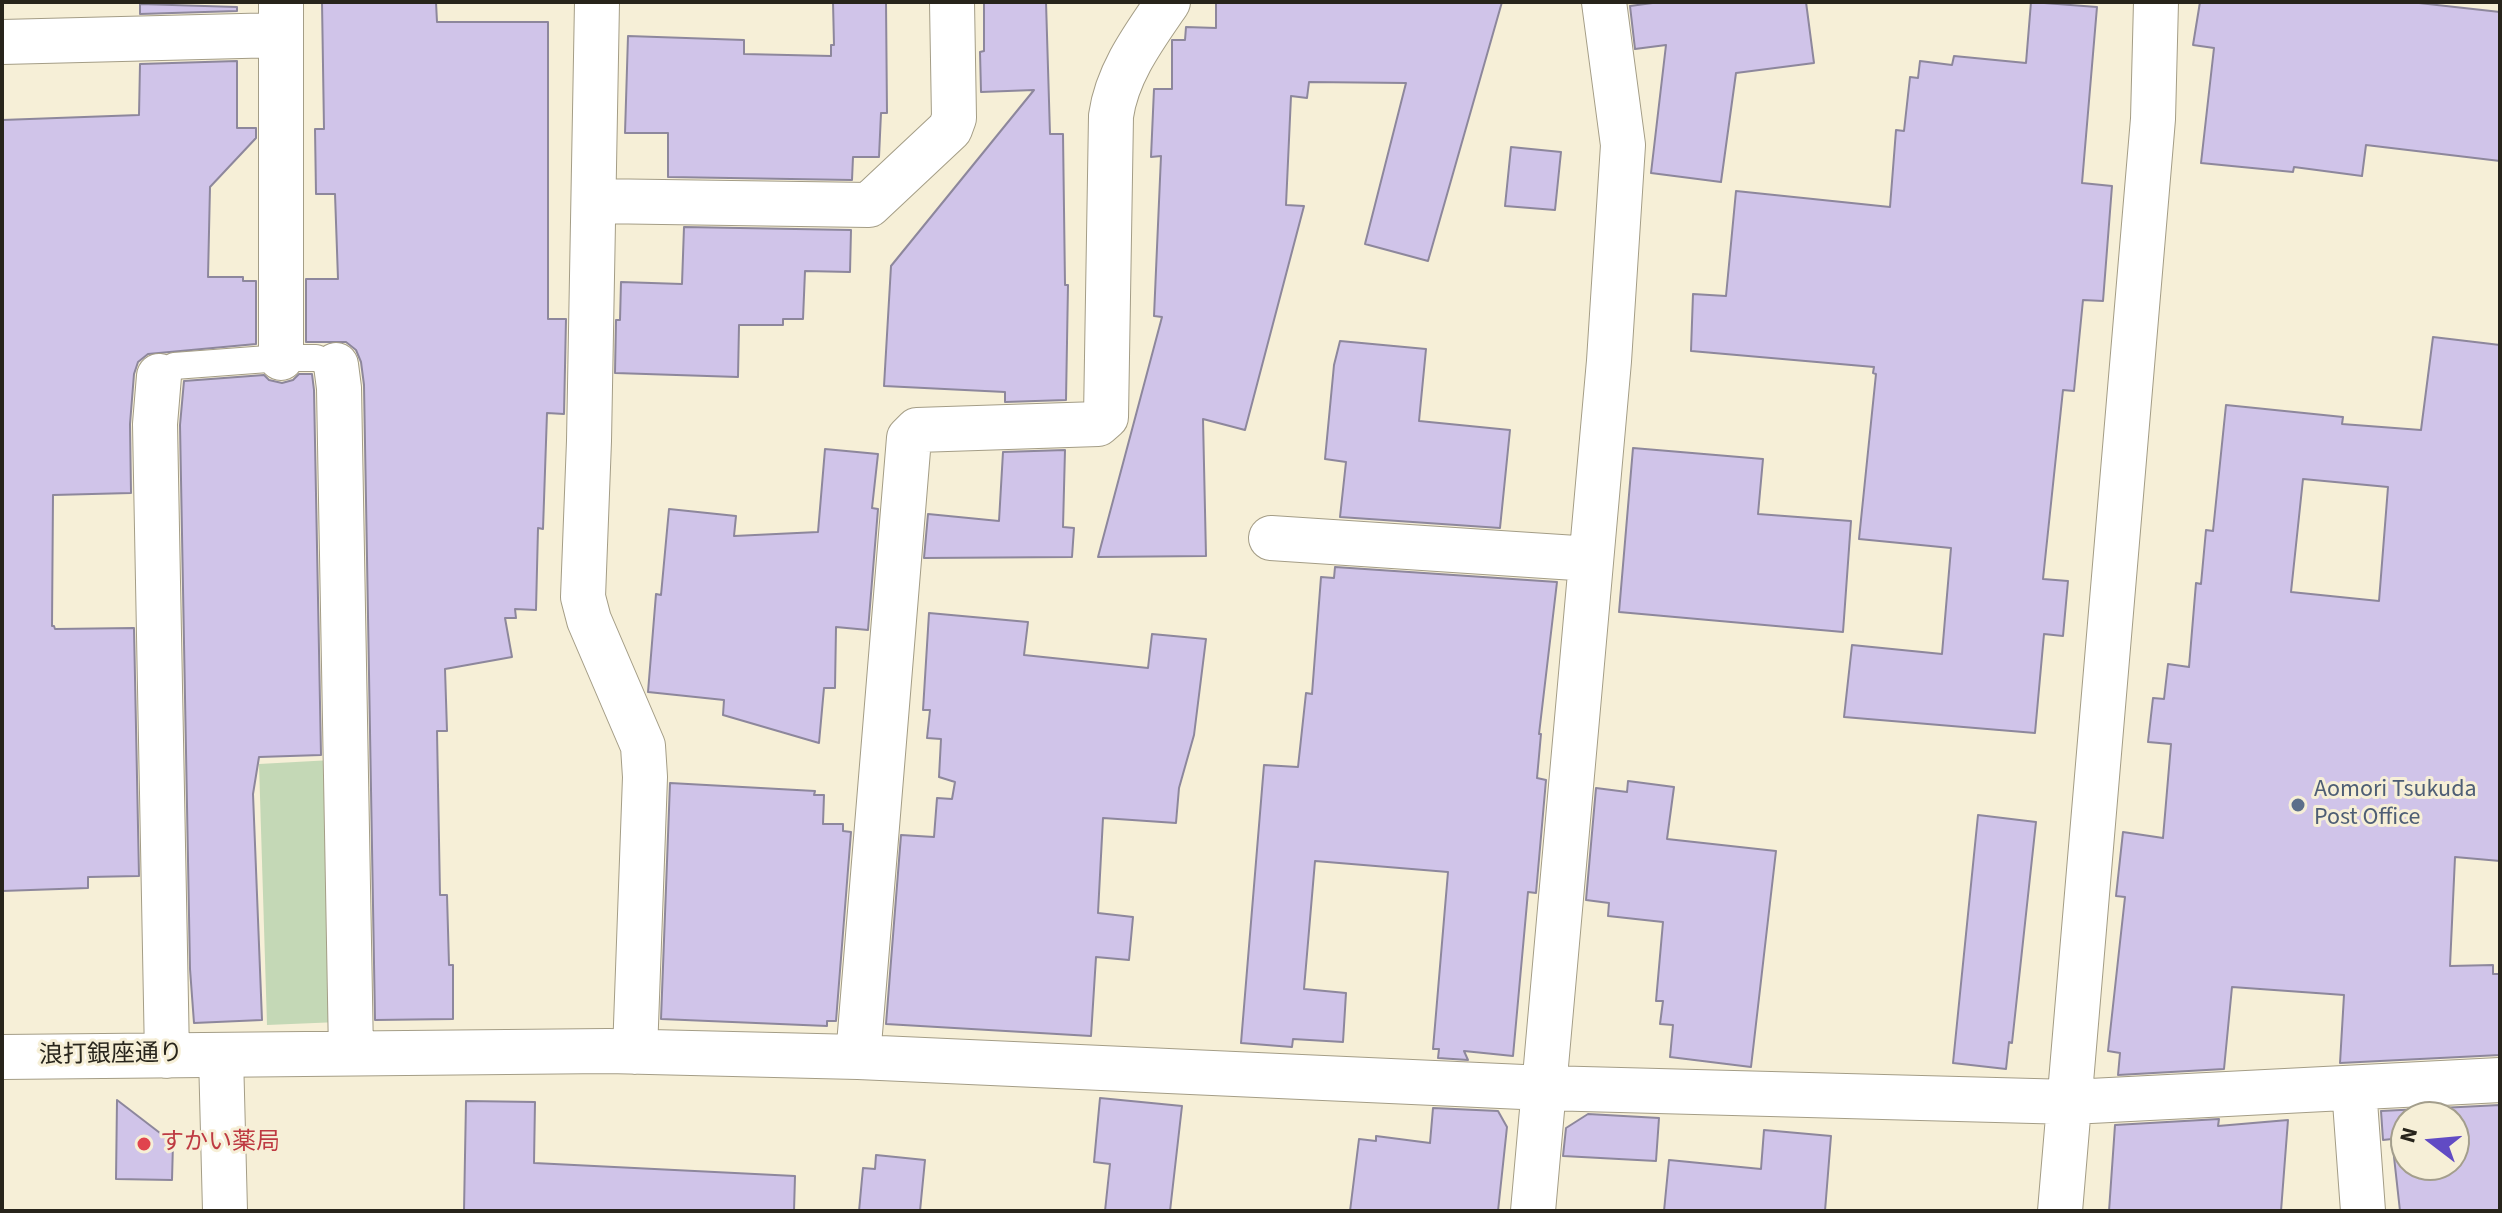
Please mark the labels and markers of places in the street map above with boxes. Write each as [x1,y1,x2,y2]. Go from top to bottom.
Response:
place label: Aomori Tsukuda Post Office [2314,777,2477,833]
marker: Aomori Tsukuda Post Office [2289,796,2307,814]
place label: すかい薬局 [160,1130,280,1158]
marker: すかい薬局 [135,1135,153,1153]

